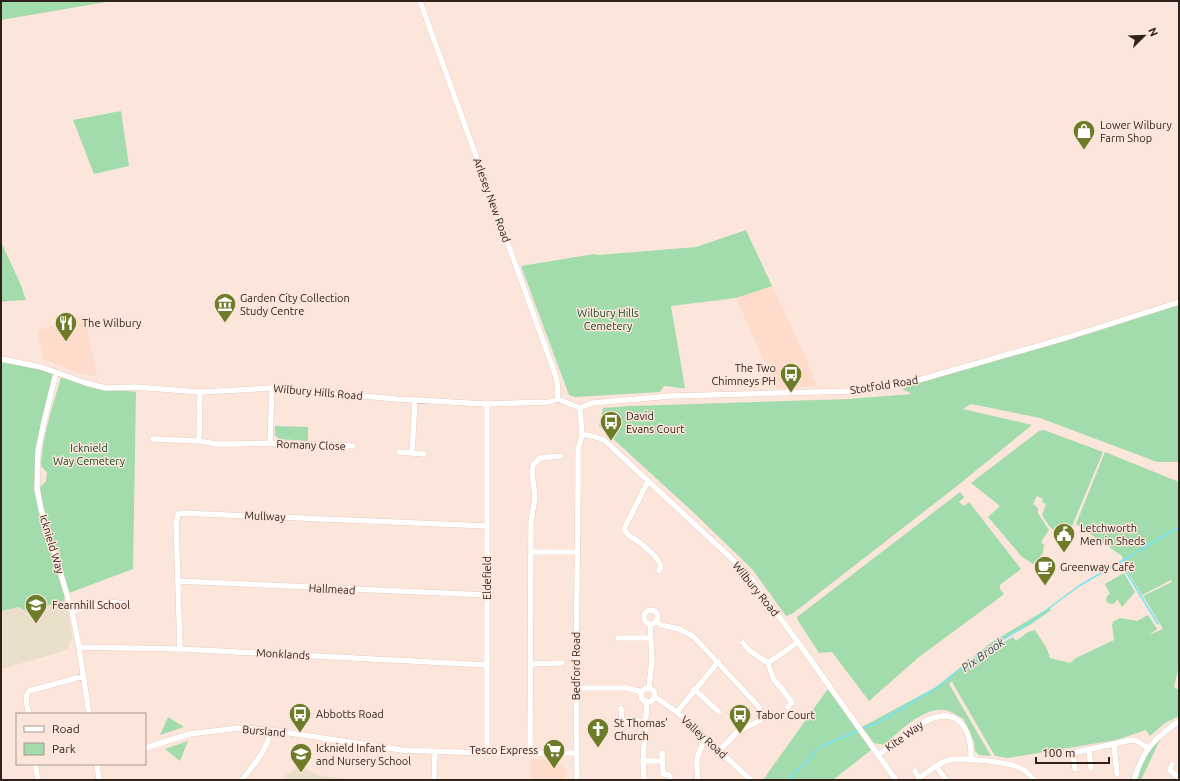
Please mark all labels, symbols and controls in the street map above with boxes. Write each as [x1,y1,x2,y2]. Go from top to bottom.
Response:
north arrow [1124,16,1164,56]
text: N [1146,26,1160,38]
shop icon: Lower Wilbury Farm Shop [1071,118,1097,151]
place label: Lower Wilbury Farm Shop [1100,119,1172,144]
street label: Arlesey New Road [471,156,513,244]
museum icon: Garden City Collection Study Centre [212,291,238,324]
place label: Garden City Collection Study Centre [240,292,350,317]
park label: Wilbury Hills Cemetery [577,307,639,332]
restaurant icon: The Wilbury [53,310,79,343]
place label: The Wilbury [82,317,142,329]
bus stop icon: The Two Chimneys PH [778,361,804,394]
place label: The Two Chimneys PH [712,362,776,387]
street label: Stotfold Road [849,374,919,396]
street label: Wilbury Hills Road [273,382,363,402]
bus stop icon: David Evans Court [598,409,624,442]
place label: David Evans Court [626,410,685,435]
street label: Romany Close [276,438,346,452]
park label: Icknield Way Cemetery [53,442,126,467]
street label: Mullway [244,509,287,523]
street label: Icknield Way [37,513,67,576]
public building icon: Letchworth Men in Sheds [1051,521,1077,554]
place label: Letchworth Men in Sheds [1080,522,1145,547]
cafe icon: Greenway Café [1032,554,1058,587]
street label: Eldefield [481,556,493,600]
street label: Wilbury Road [730,559,782,619]
place label: Greenway Café [1060,561,1135,573]
street label: Hallmead [308,582,356,596]
school or university icon: Fearnhill School [23,592,49,625]
place label: Fearnhill School [52,599,130,611]
street label: Bedford Road [570,632,582,700]
water label: Pix Brook [959,635,1007,674]
street label: Monklands [256,647,310,661]
bus stop icon: Abbotts Road [287,701,313,734]
bus stop icon: Tabor Court [727,702,753,735]
place label: Abbotts Road [316,708,384,720]
place label: Tabor Court [756,709,816,721]
legend [16,713,146,765]
street label: Valley Road [679,713,729,761]
church icon: St Thomas' Church [585,716,611,749]
place label: St Thomas' Church [614,717,668,742]
street label: Kite Way [883,718,926,753]
text: Road [52,722,80,735]
street label: Bursland [242,723,286,739]
supermarket icon: Tesco Express [541,737,567,770]
scale bar [1036,739,1109,765]
school or university icon: Icknield Infant and Nursery School [288,741,314,774]
text: Park [52,742,76,755]
place label: Icknield Infant and Nursery School [316,742,411,767]
place label: Tesco Express [469,744,538,756]
text: 100 m [1042,746,1075,759]

